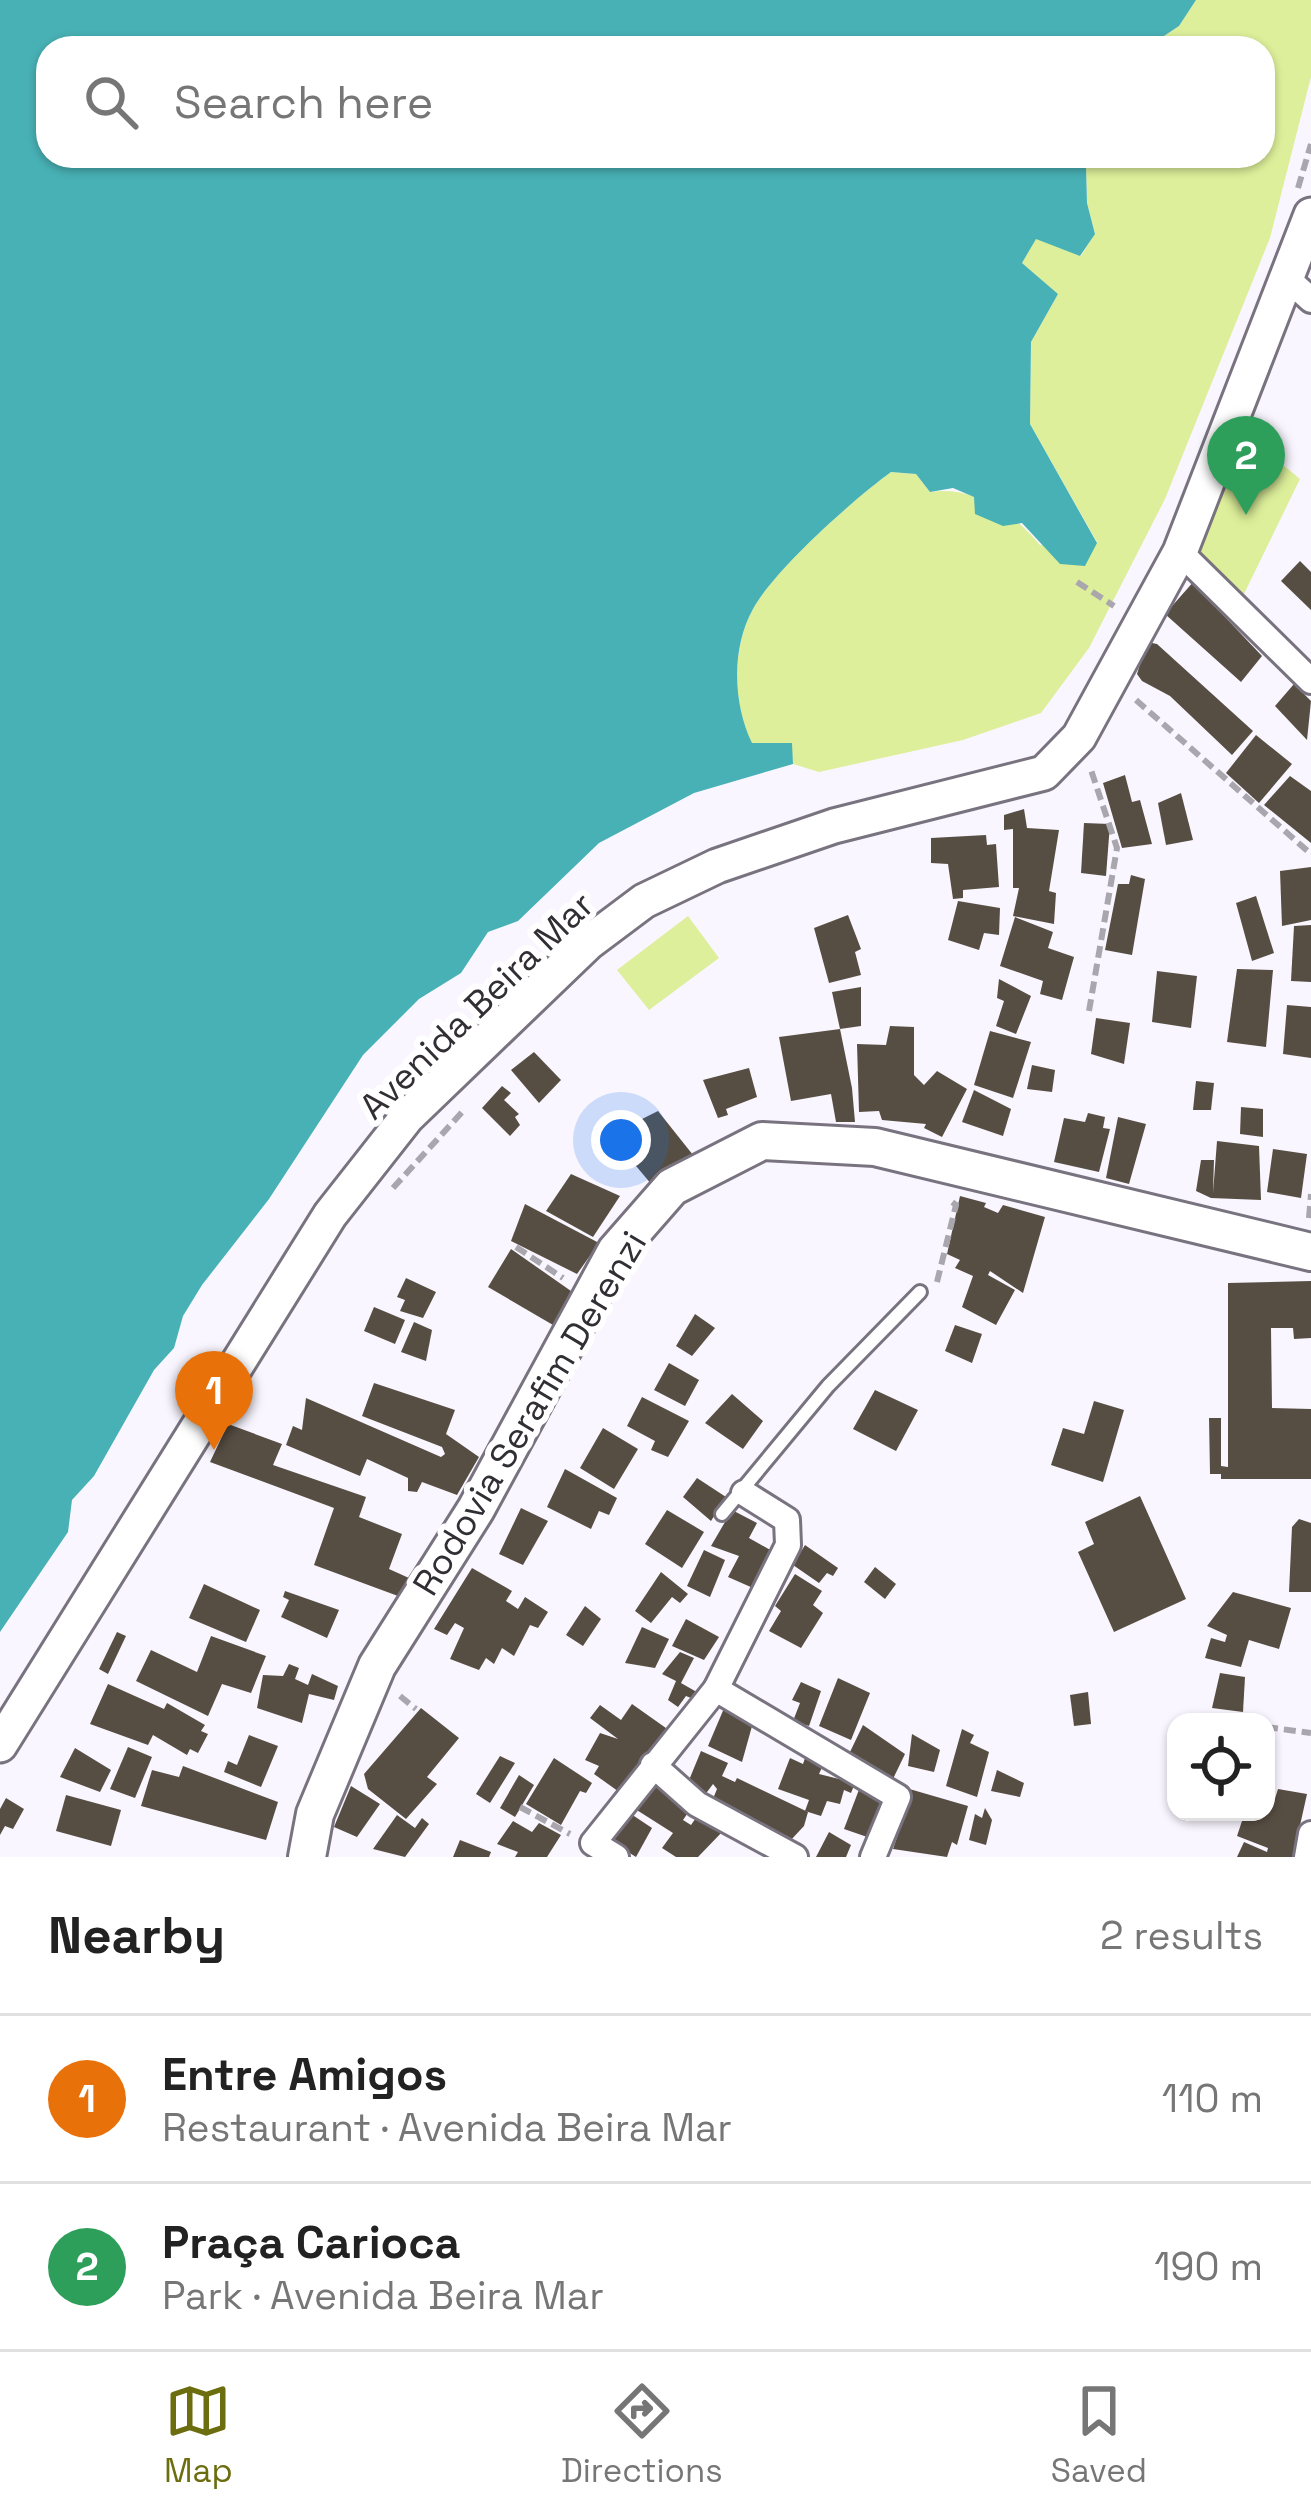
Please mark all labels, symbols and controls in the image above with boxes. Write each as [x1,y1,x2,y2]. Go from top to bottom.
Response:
search box [36,36,1275,168]
icon: search [78,69,144,135]
text: Search here [174,74,433,131]
pin: 2 [1207,416,1285,515]
street label: Avenida Beira Mar [350,882,604,1129]
your location [591,1110,651,1170]
street label: Rodovia Serafim Derenzi [403,1223,657,1604]
pin: 1 [175,1351,253,1450]
map controls [1167,1713,1275,1821]
button: locate [1167,1713,1275,1821]
text: Nearby [48,1903,225,1968]
text: 2 results [1100,1911,1263,1960]
text: Entre Amigos [162,2046,447,2103]
text: 1 [78,2074,96,2123]
text: 110 m [1162,2074,1263,2123]
text: Restaurant · Avenida Beira Mar [162,2103,732,2152]
text: Praça Carioca [162,2214,461,2271]
text: 2 [75,2242,99,2291]
text: 190 m [1154,2242,1263,2291]
text: Park · Avenida Beira Mar [162,2271,604,2320]
tab: Map [164,2378,233,2492]
tab: Directions [561,2378,723,2492]
tab: Saved [1051,2378,1147,2492]

